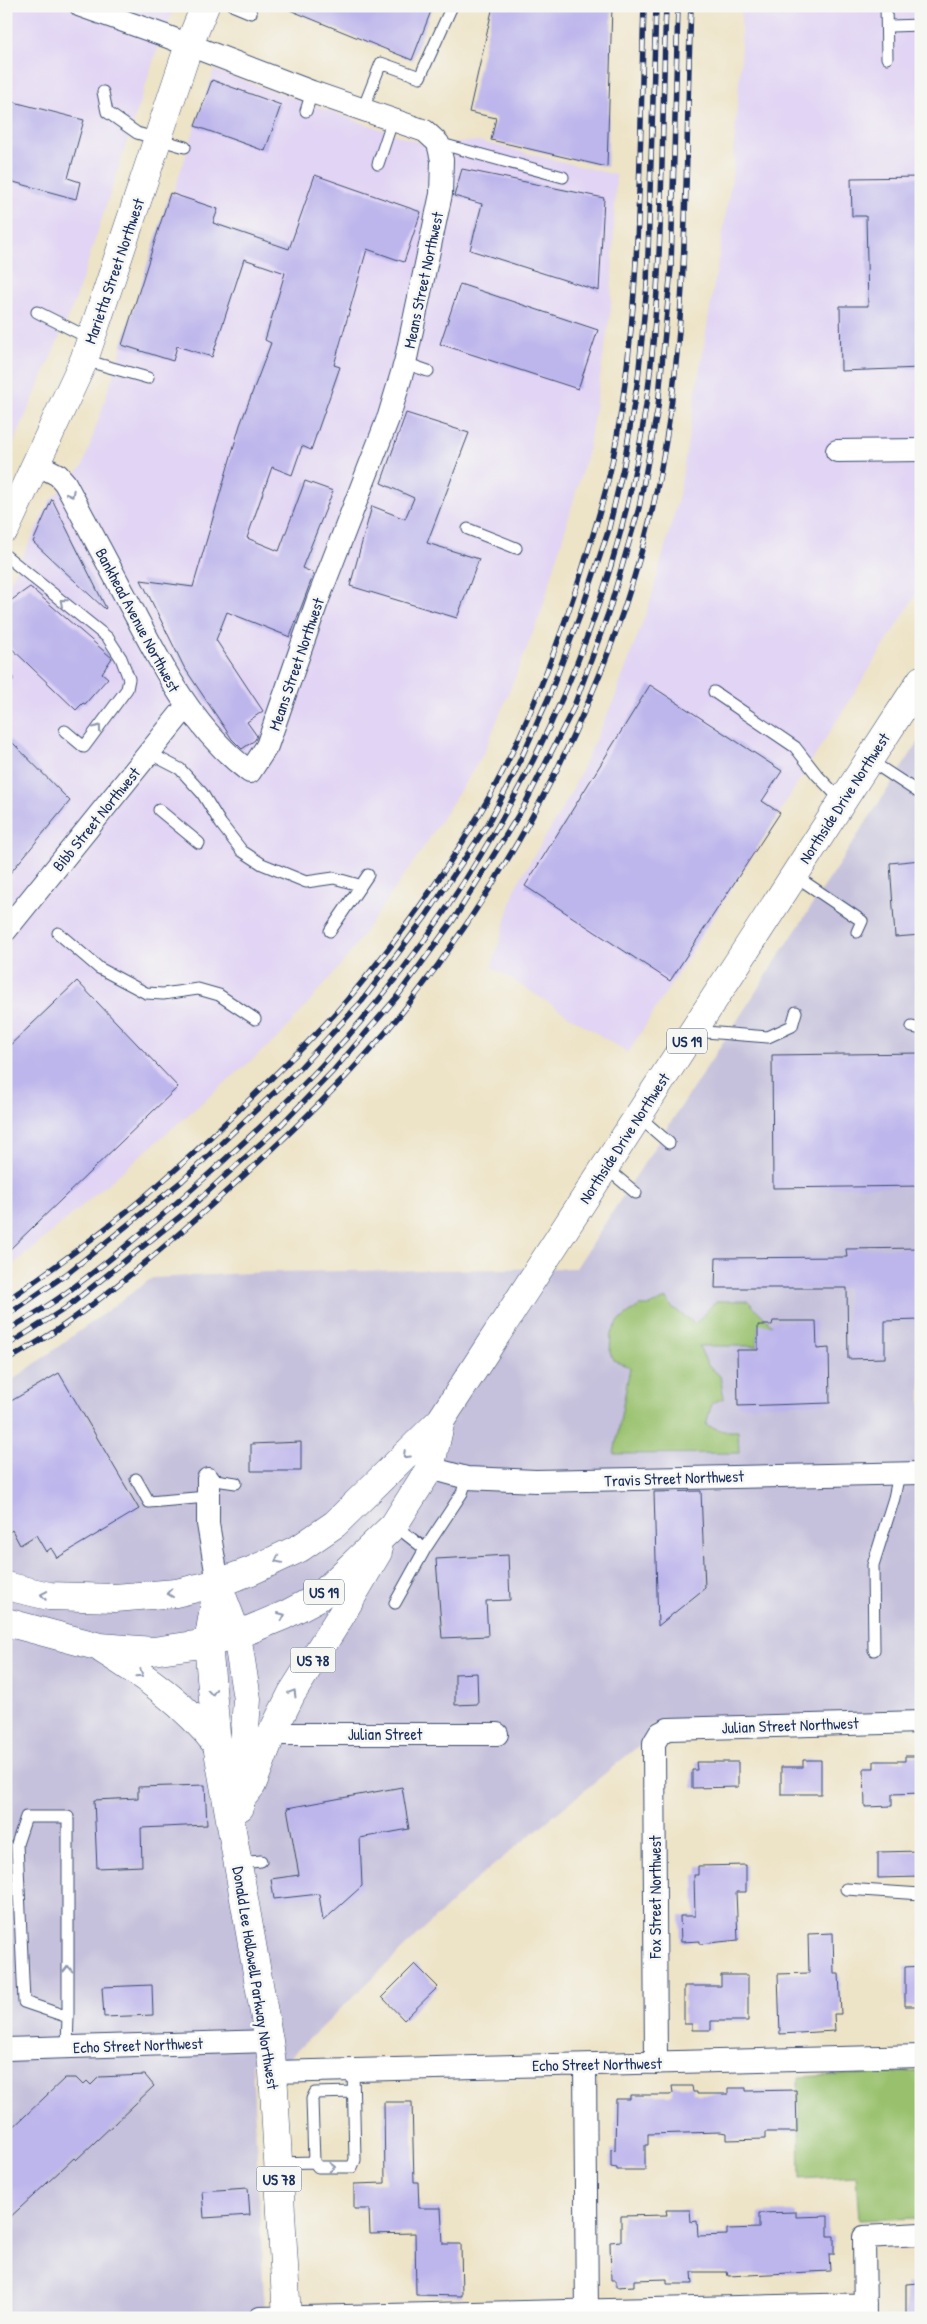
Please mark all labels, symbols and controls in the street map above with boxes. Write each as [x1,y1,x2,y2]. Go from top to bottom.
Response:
street label: Marietta Street Northwest [79,195,149,347]
street label: Means Street Northwest [398,209,448,350]
one-way arrow [65,489,75,498]
street label: Bankhead Avenue Northwest [91,544,186,696]
street label: Means Street Northwest [263,594,329,733]
one-way arrow [60,599,69,608]
one-way arrow [92,724,101,734]
street label: Northside Drive Northwest [793,728,895,868]
street label: Bibb Street Northwest [47,762,145,876]
road number: US 19 [667,1028,707,1054]
street label: Northside Drive Northwest [573,1068,675,1208]
one-way arrow [403,1449,412,1458]
street label: Travis Street Northwest [604,1465,745,1491]
one-way arrow [274,1553,283,1564]
road number: US 19 [304,1580,344,1604]
one-way arrow [166,1587,174,1598]
one-way arrow [40,1590,49,1600]
one-way arrow [277,1612,286,1623]
road number: US 78 [290,1648,336,1672]
one-way arrow [135,1668,144,1677]
one-way arrow [206,1688,217,1696]
one-way arrow [286,1689,296,1698]
street label: Julian Street Northwest [721,1712,859,1738]
street label: Julian Street [348,1723,423,1745]
street label: Fox Street Northwest [644,1835,666,1960]
street label: Donald Lee Hollowell Parkway Northwest [228,1865,285,2092]
one-way arrow [63,1964,73,1972]
street label: Echo Street Northwest [73,2032,204,2058]
street label: Echo Street Northwest [532,2052,663,2076]
one-way arrow [328,2162,336,2172]
road number: US 78 [256,2166,302,2192]

